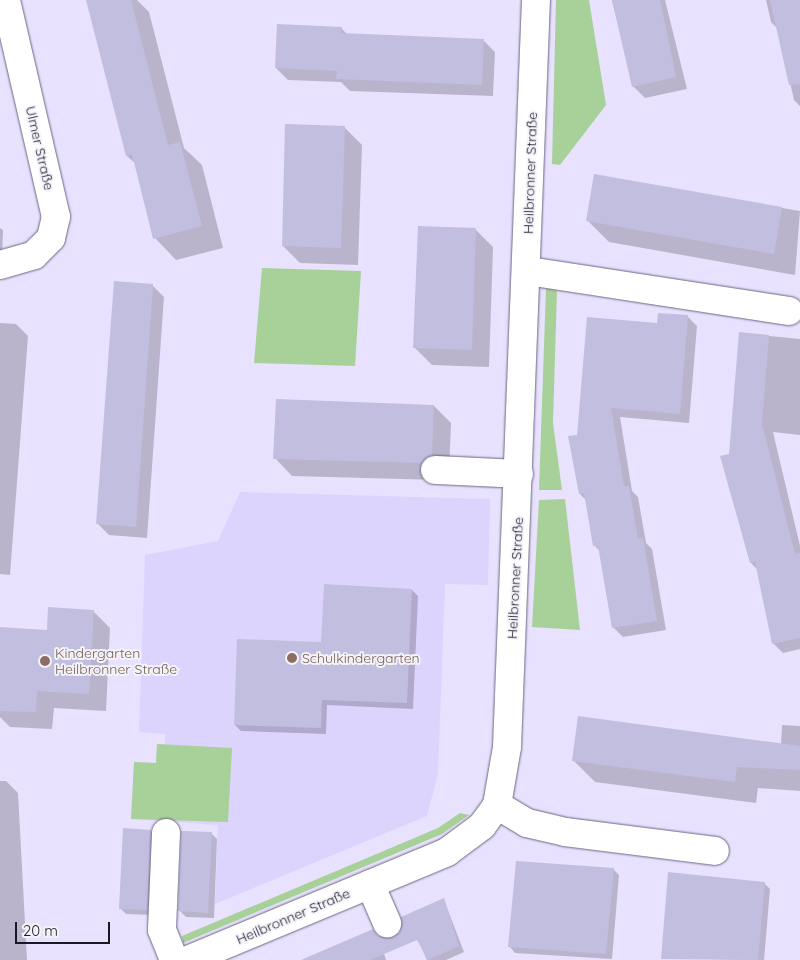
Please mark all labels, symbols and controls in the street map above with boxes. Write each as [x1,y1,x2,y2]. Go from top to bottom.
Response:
street label: Ulmer Straße [22,104,58,192]
street label: Heilbronner Straße [519,112,541,234]
street label: Heilbronner Straße [503,517,527,639]
place label: Kindergarten Heilbronner Straße [55,645,177,678]
place label: Schulkindergarten [302,650,420,666]
marker: Schulkindergarten [286,652,298,664]
marker: Kindergarten Heilbronner Straße [39,655,51,667]
street label: Heilbronner Straße [233,884,353,948]
scale bar [18,912,112,944]
text: 20 m [23,921,58,940]

